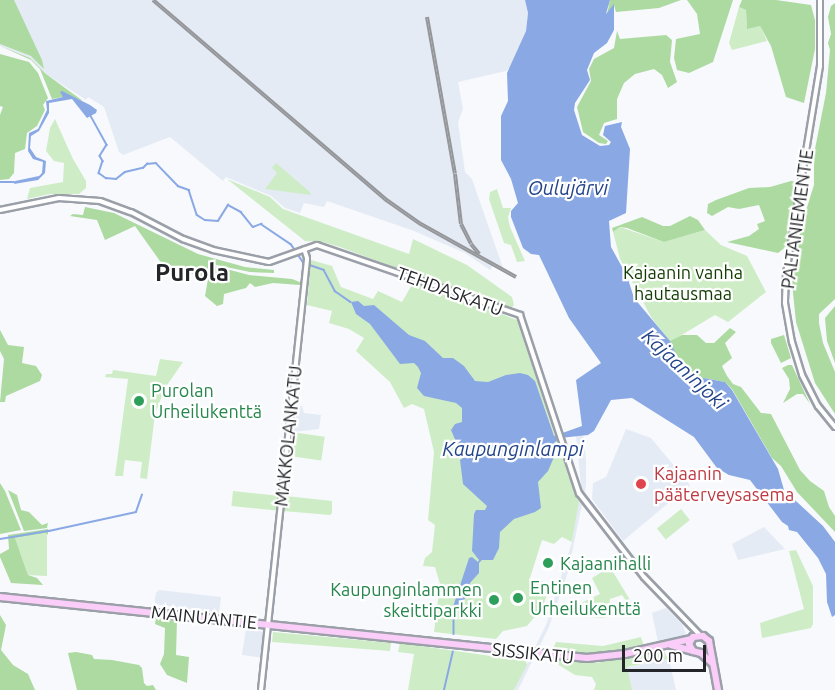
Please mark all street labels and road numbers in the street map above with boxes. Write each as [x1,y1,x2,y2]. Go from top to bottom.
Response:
street label: PALTANIEMENTIE [777,148,817,290]
street label: TEHDASKATU [394,262,506,320]
street label: MAKKOLANKATU [270,365,306,507]
street label: MAINUANTIE [150,601,258,633]
street label: SISSIKATU [491,638,575,668]

